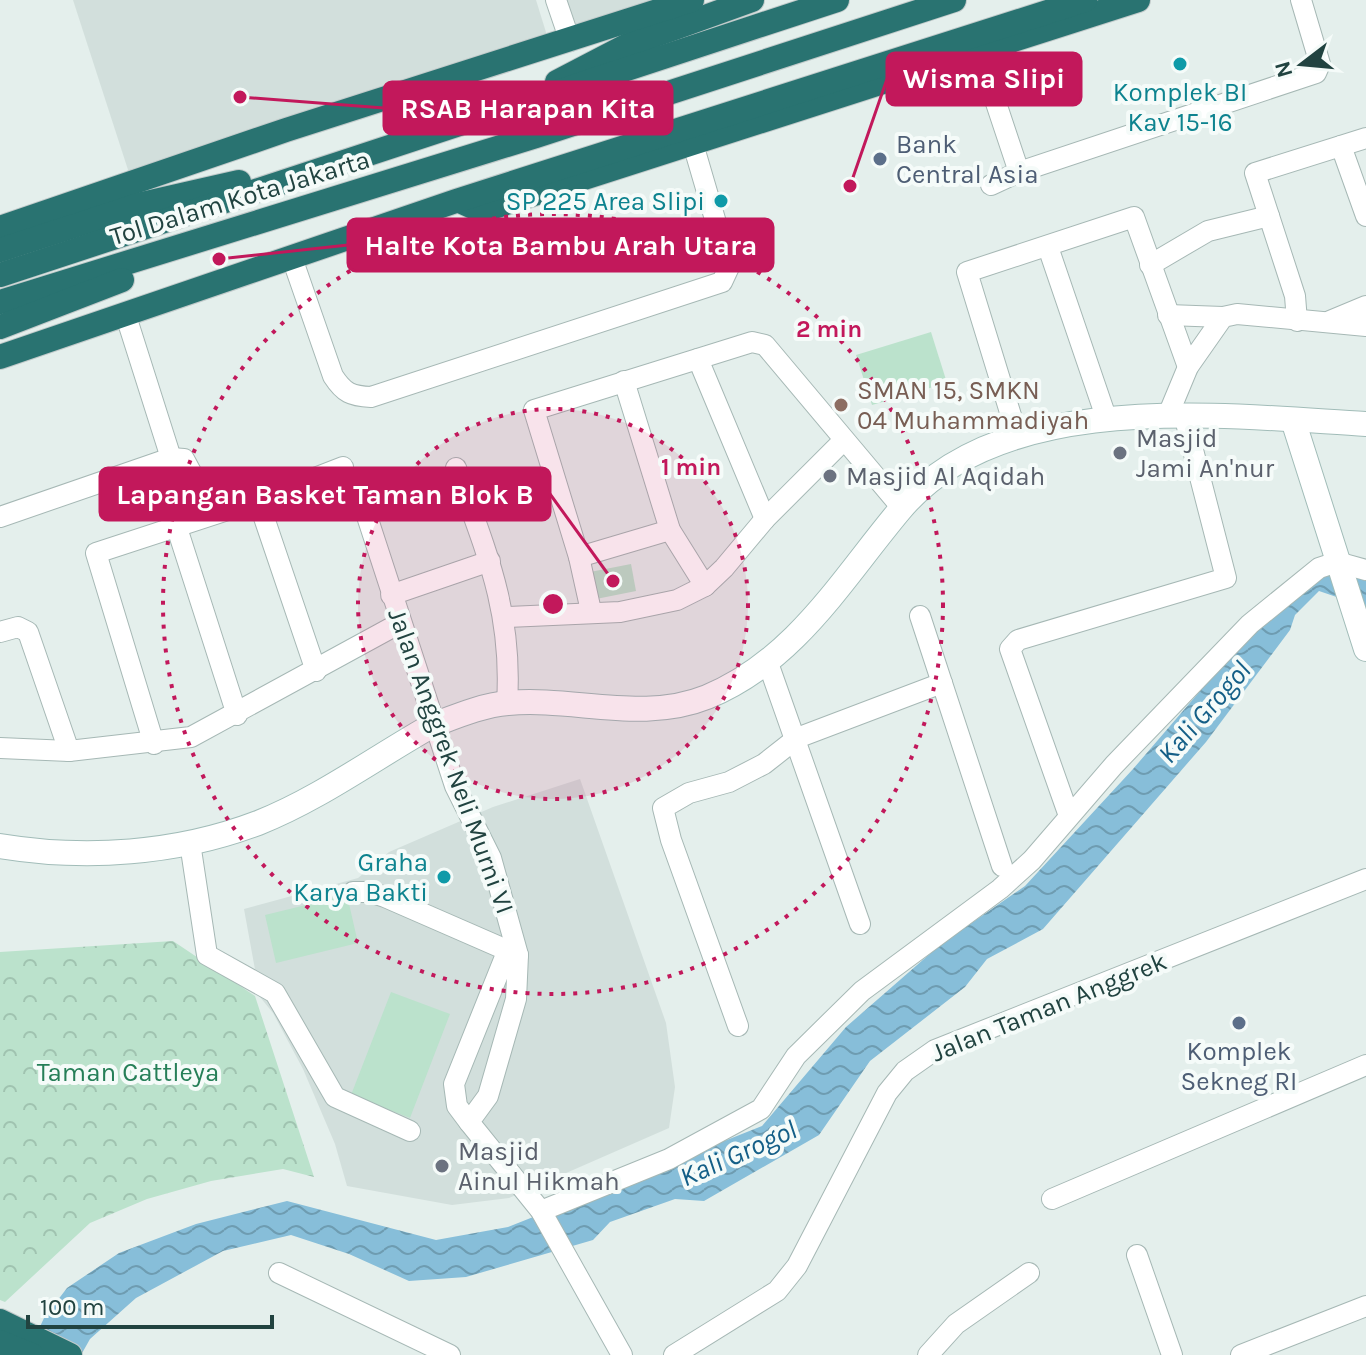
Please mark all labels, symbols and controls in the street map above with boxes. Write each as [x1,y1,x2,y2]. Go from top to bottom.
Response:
north arrow [1262,24,1342,104]
callout: Wisma Slipi [887,53,1081,105]
marker: Komplek BI Kav 15-16 [1171,55,1189,73]
text: N [1269,58,1298,80]
text: Wisma Slipi [903,62,1065,95]
place label: Komplek BI Kav 15-16 [1113,77,1247,138]
callout: RSAB Harapan Kita [384,82,672,134]
text: RSAB Harapan Kita [400,92,656,125]
place label: Bank Central Asia [896,129,1039,190]
street label: Tol Dalam Kota Jakarta [107,144,373,252]
marker: Bank Central Asia [871,150,889,168]
place label: SP 225 Area Slipi [506,186,705,217]
marker: SP 225 Area Slipi [712,192,730,210]
callout: Halte Kota Bambu Arah Utara [348,219,773,271]
text: Halte Kota Bambu Arah Utara [365,229,757,262]
text: 2 min [796,315,862,343]
place label: SMAN 15, SMKN 04 Muhammadiyah [857,375,1089,436]
marker: SMAN 15, SMKN 04 Muhammadiyah [832,396,850,414]
place label: Masjid Jami An'nur [1136,423,1275,484]
marker: Masjid Jami An'nur [1111,444,1129,462]
text: 1 min [661,453,721,481]
place label: Masjid Al Aqidah [846,461,1045,492]
marker: Masjid Al Aqidah [821,467,839,485]
callout: Lapangan Basket Taman Blok B [100,468,550,520]
text: Lapangan Basket Taman Blok B [116,478,534,511]
centre of rings [539,590,567,618]
street label: Jalan Anggrek Neli Murni VI [381,604,521,918]
water label: Kali Grogol [1151,654,1257,770]
place label: Graha Karya Bakti [293,847,428,908]
marker: Graha Karya Bakti [435,868,453,886]
street label: Jalan Taman Anggrek [927,946,1171,1068]
marker: Komplek Sekneg RI [1230,1014,1248,1032]
place label: Komplek Sekneg RI [1181,1036,1297,1097]
park label: Taman Cattleya [37,1057,219,1088]
water label: Kali Grogol [674,1113,802,1193]
place label: Masjid Ainul Hikmah [458,1136,620,1197]
marker: Masjid Ainul Hikmah [433,1157,451,1175]
scale bar [28,1279,272,1329]
text: 100 m [40,1293,105,1321]

